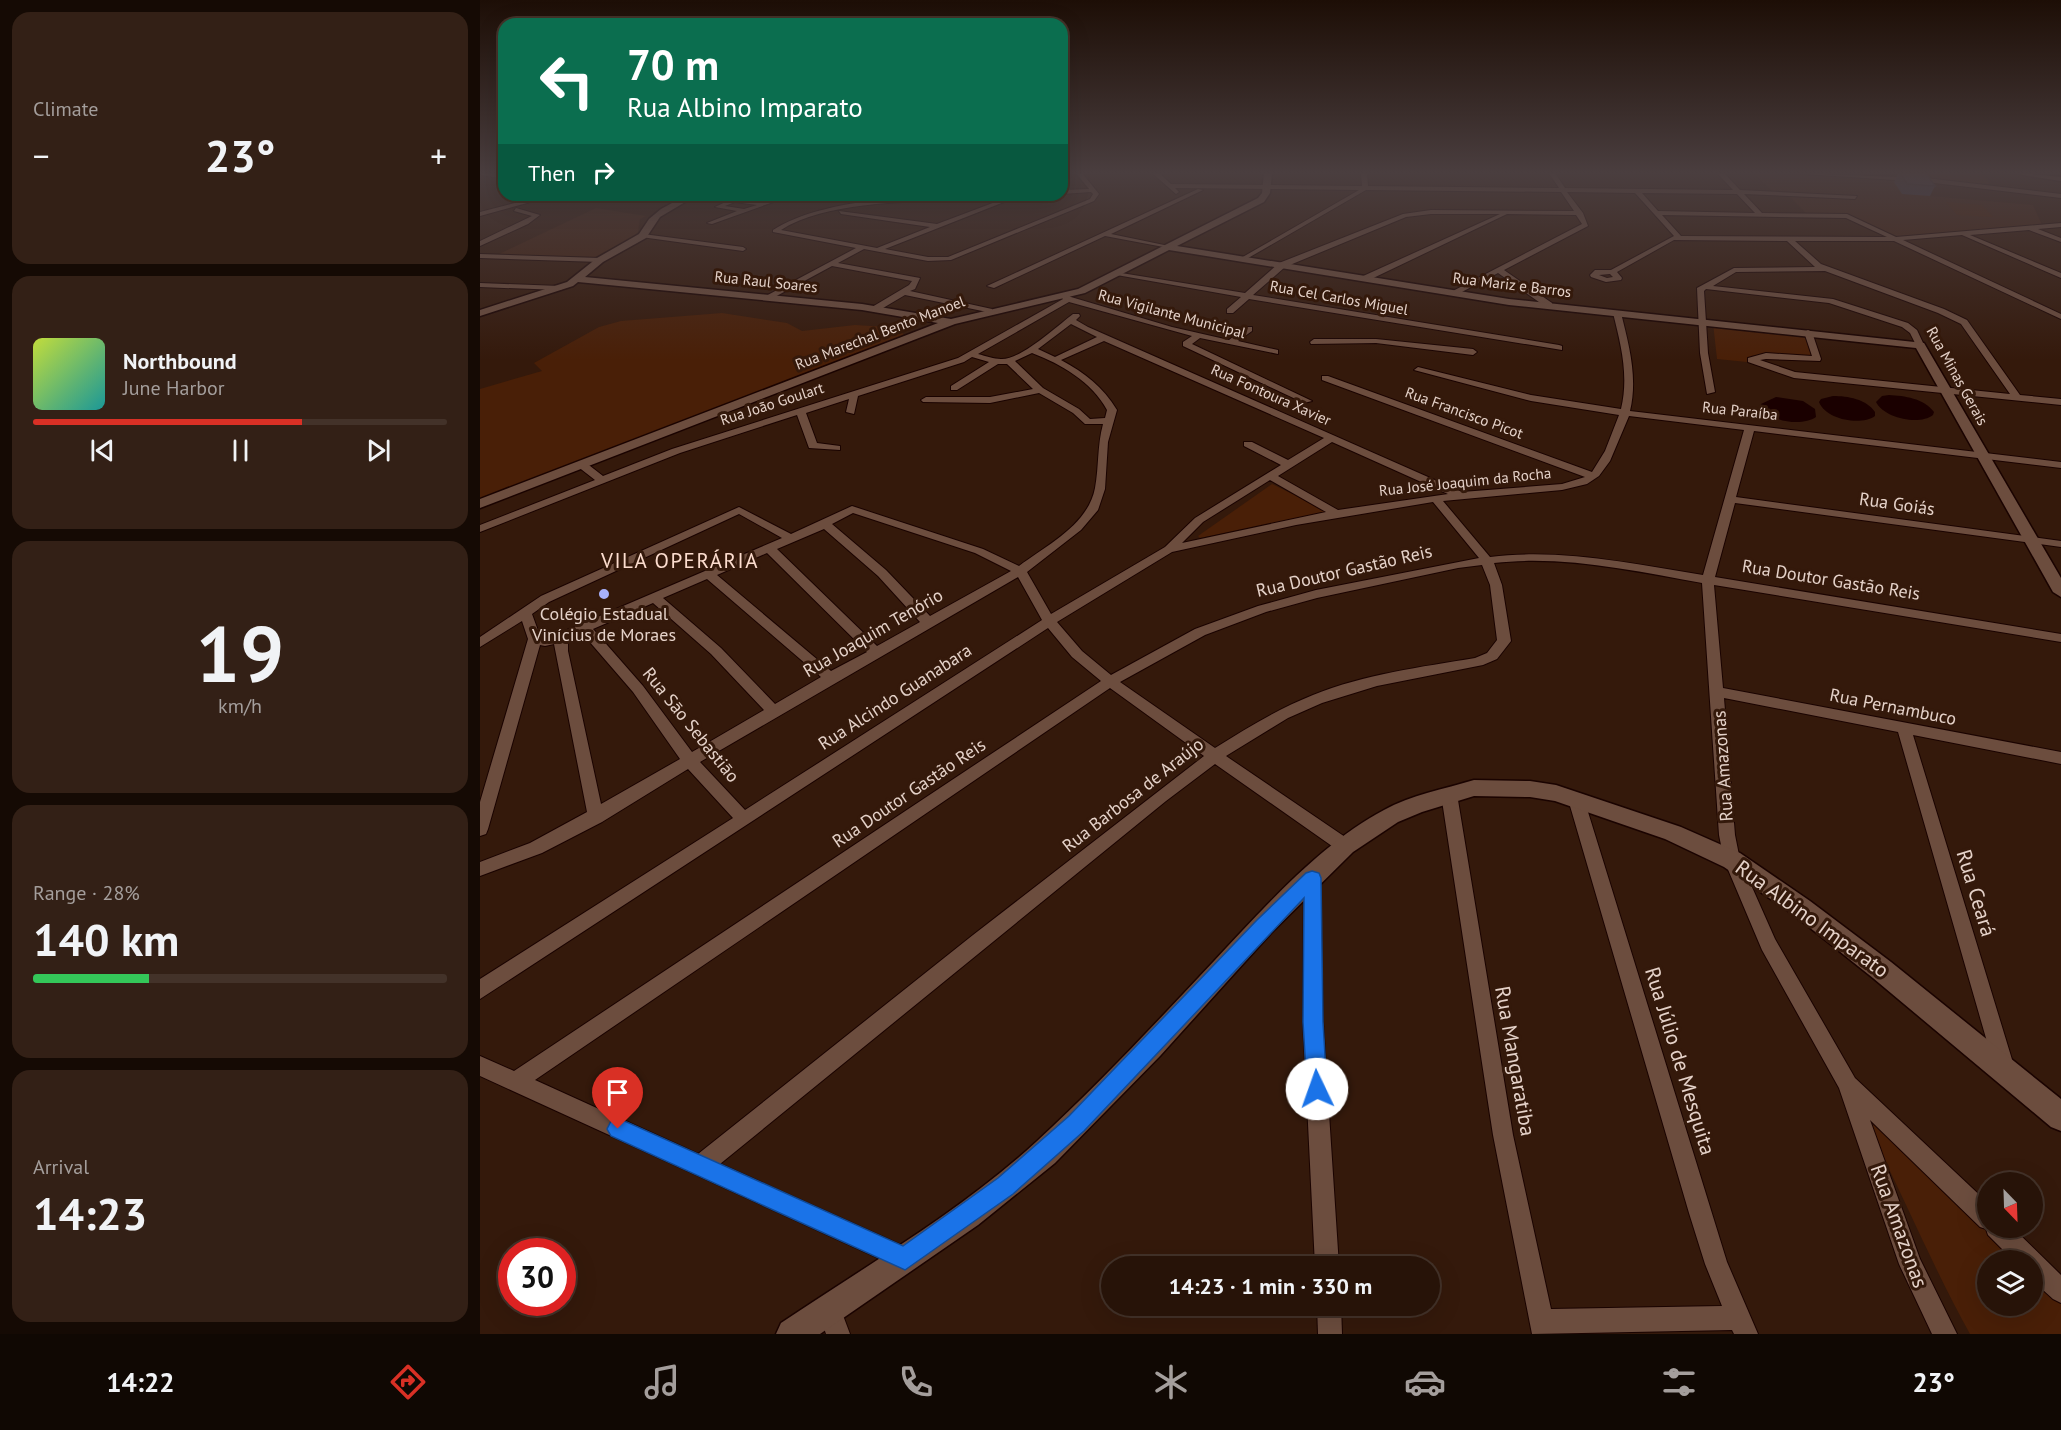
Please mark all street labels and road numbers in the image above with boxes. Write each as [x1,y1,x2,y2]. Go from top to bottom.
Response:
street label: Rua Raul Soares [714,267,819,296]
street label: Rua Mariz e Barros [1452,268,1572,301]
street label: Rua Cel Carlos Miguel [1269,276,1410,319]
street label: Rua Vigilante Municipal [1096,285,1249,343]
street label: Rua Marechal Bento Manoel [792,291,968,374]
street label: Rua Minas Gerais [1923,323,1992,428]
street label: Rua Fontoura Xavier [1208,359,1334,430]
street label: Rua Joāo Goulart [718,378,826,429]
street label: Rua Francisco Picot [1403,382,1526,443]
street label: Rua Paraíba [1701,397,1779,424]
street label: Rua José Joaquim da Rocha [1378,463,1552,500]
street label: Rua Goiás [1858,487,1936,520]
street label: Rua Doutor Gastão Reis [1254,539,1434,602]
street label: Rua Doutor Gastão Reis [1740,554,1922,605]
street label: Rua Joaquim Tenório [799,583,947,682]
street label: Rua Alcindo Guanabara [814,638,976,755]
street label: Rua Sāo Sebastiāo [638,663,745,787]
street label: Rua Pernambuco [1828,683,1959,730]
street label: Rua Amazonas [1707,710,1738,822]
street label: Rua Barbosa de Araújo [1057,732,1208,857]
street label: Rua Doutor Gastão Reis [828,733,990,852]
street label: Rua Ceará [1950,846,2002,940]
street label: Rua Albino Imparato [1730,854,1894,983]
street label: Rua Júlio de Mesquita [1639,964,1722,1158]
street label: Rua Mangaratiba [1489,984,1542,1138]
street label: Rua Amazonas [1865,1160,1934,1291]

